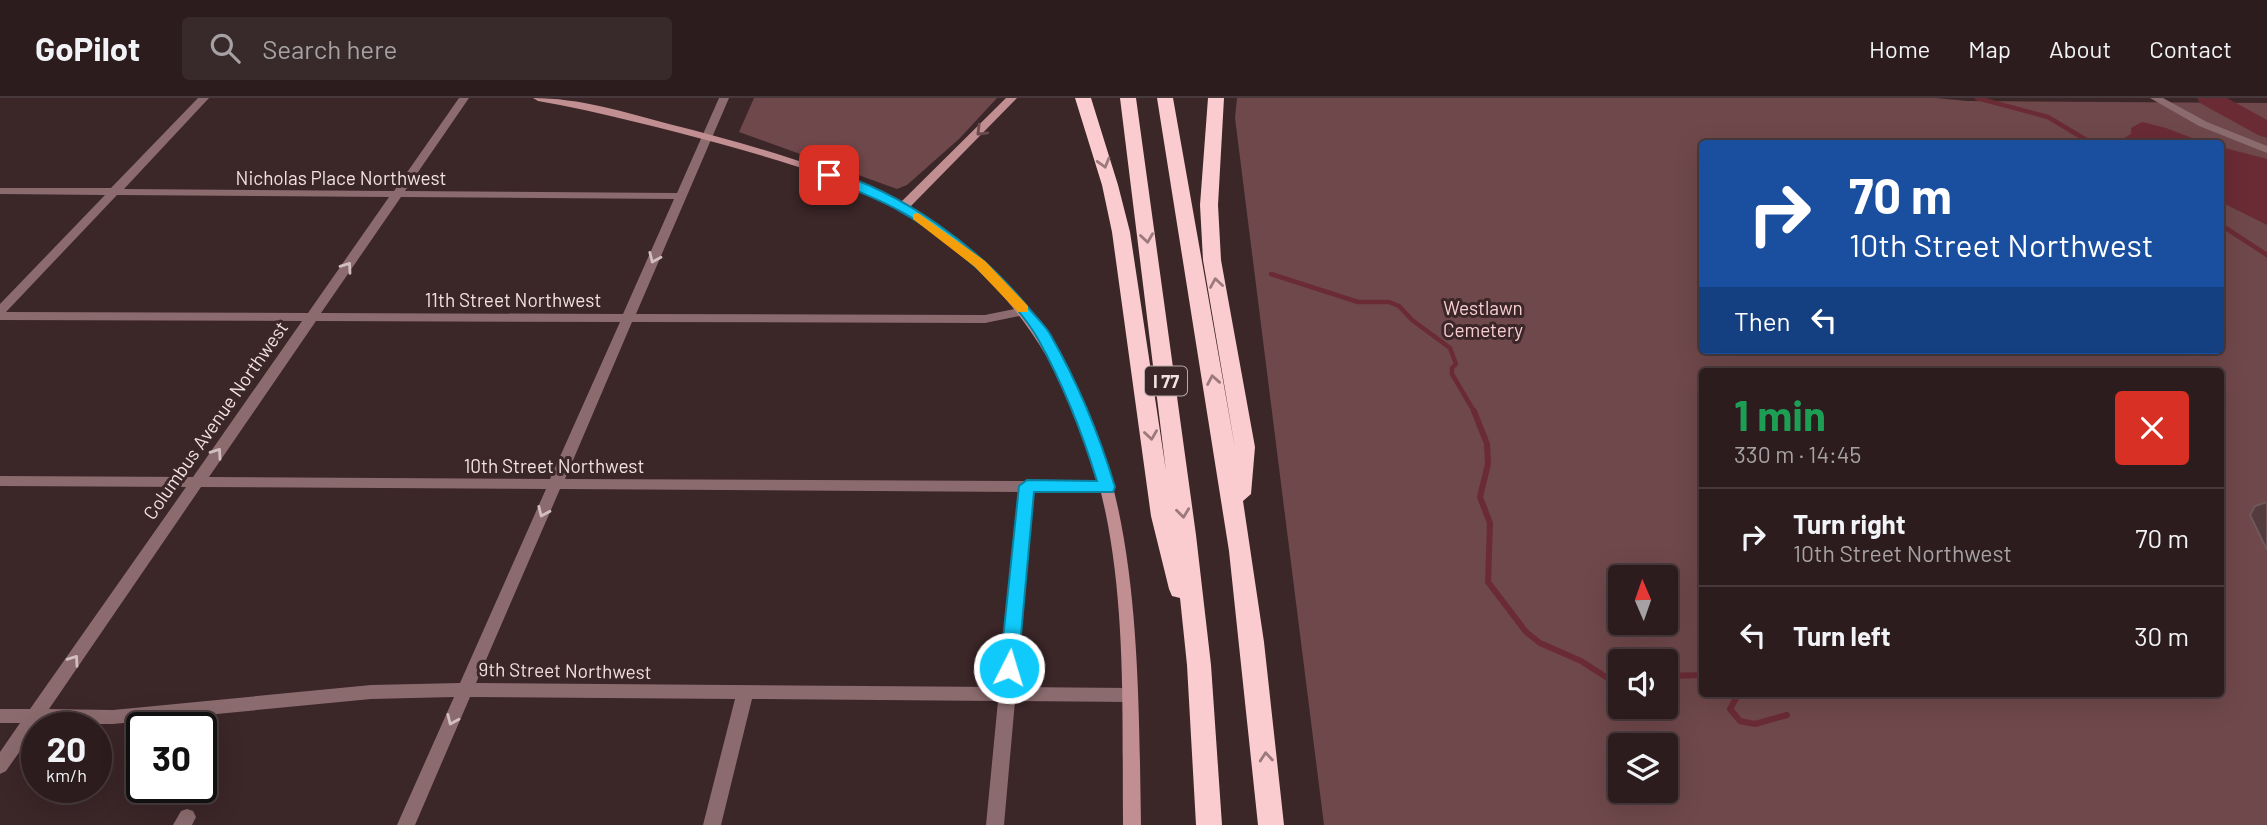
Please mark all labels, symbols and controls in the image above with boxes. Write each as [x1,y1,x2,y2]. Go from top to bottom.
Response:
search box [182,17,672,80]
text: GoPilot [35,28,140,68]
icon: search [206,29,244,67]
text: Search here [262,33,397,64]
text: Home [1869,34,1930,63]
text: Map [1968,34,2011,63]
text: About [2049,34,2111,63]
text: Contact [2149,34,2232,63]
one-way arrow [976,122,989,135]
pin [799,145,859,205]
icon: arrive [810,156,848,194]
one-way arrow [1095,157,1110,169]
text: 70 m [1849,165,1952,224]
street label: Nicholas Place Northwest [236,166,446,189]
icon: right [1734,168,1825,259]
text: 10th Street Northwest [1849,225,2153,263]
one-way arrow [1139,233,1154,244]
one-way arrow [648,251,662,264]
one-way arrow [339,262,351,275]
one-way arrow [1209,277,1224,289]
street label: 11th Street Northwest [425,288,601,311]
park label: Westlawn Cemetery [1443,296,1523,341]
icon: left [1805,301,1843,339]
text: Then [1734,305,1791,336]
street label: Columbus Avenue Northwest [138,317,292,523]
road number: I 77 [1145,366,1187,396]
one-way arrow [1206,374,1221,386]
text: 1 min [1734,389,1826,439]
button: close [2115,391,2189,465]
one-way arrow [1143,429,1158,441]
text: 330 m · 14:45 [1734,440,1861,468]
one-way arrow [209,448,221,461]
street label: 10th Street Northwest [464,454,644,477]
one-way arrow [537,504,551,517]
one-way arrow [1175,507,1190,518]
text: Turn right [1793,508,1906,539]
icon: right [1734,518,1772,556]
text: 70 m [2135,522,2189,553]
text: 10th Street Northwest [1793,539,2012,567]
north arrow [1608,565,1678,635]
map controls [1608,565,1678,803]
icon: left [1734,616,1772,654]
text: Turn left [1793,620,1891,651]
text: 30 m [2134,620,2189,651]
position arrow [972,631,1046,705]
button: sound [1608,649,1678,719]
one-way arrow [66,655,79,668]
street label: 9th Street Northwest [478,657,652,683]
speed limit sign: 30 [126,712,217,803]
one-way arrow [446,713,460,725]
text: 20 [47,727,86,769]
button: layers [1608,733,1678,803]
one-way arrow [1259,751,1274,762]
text: km/h [46,764,87,786]

